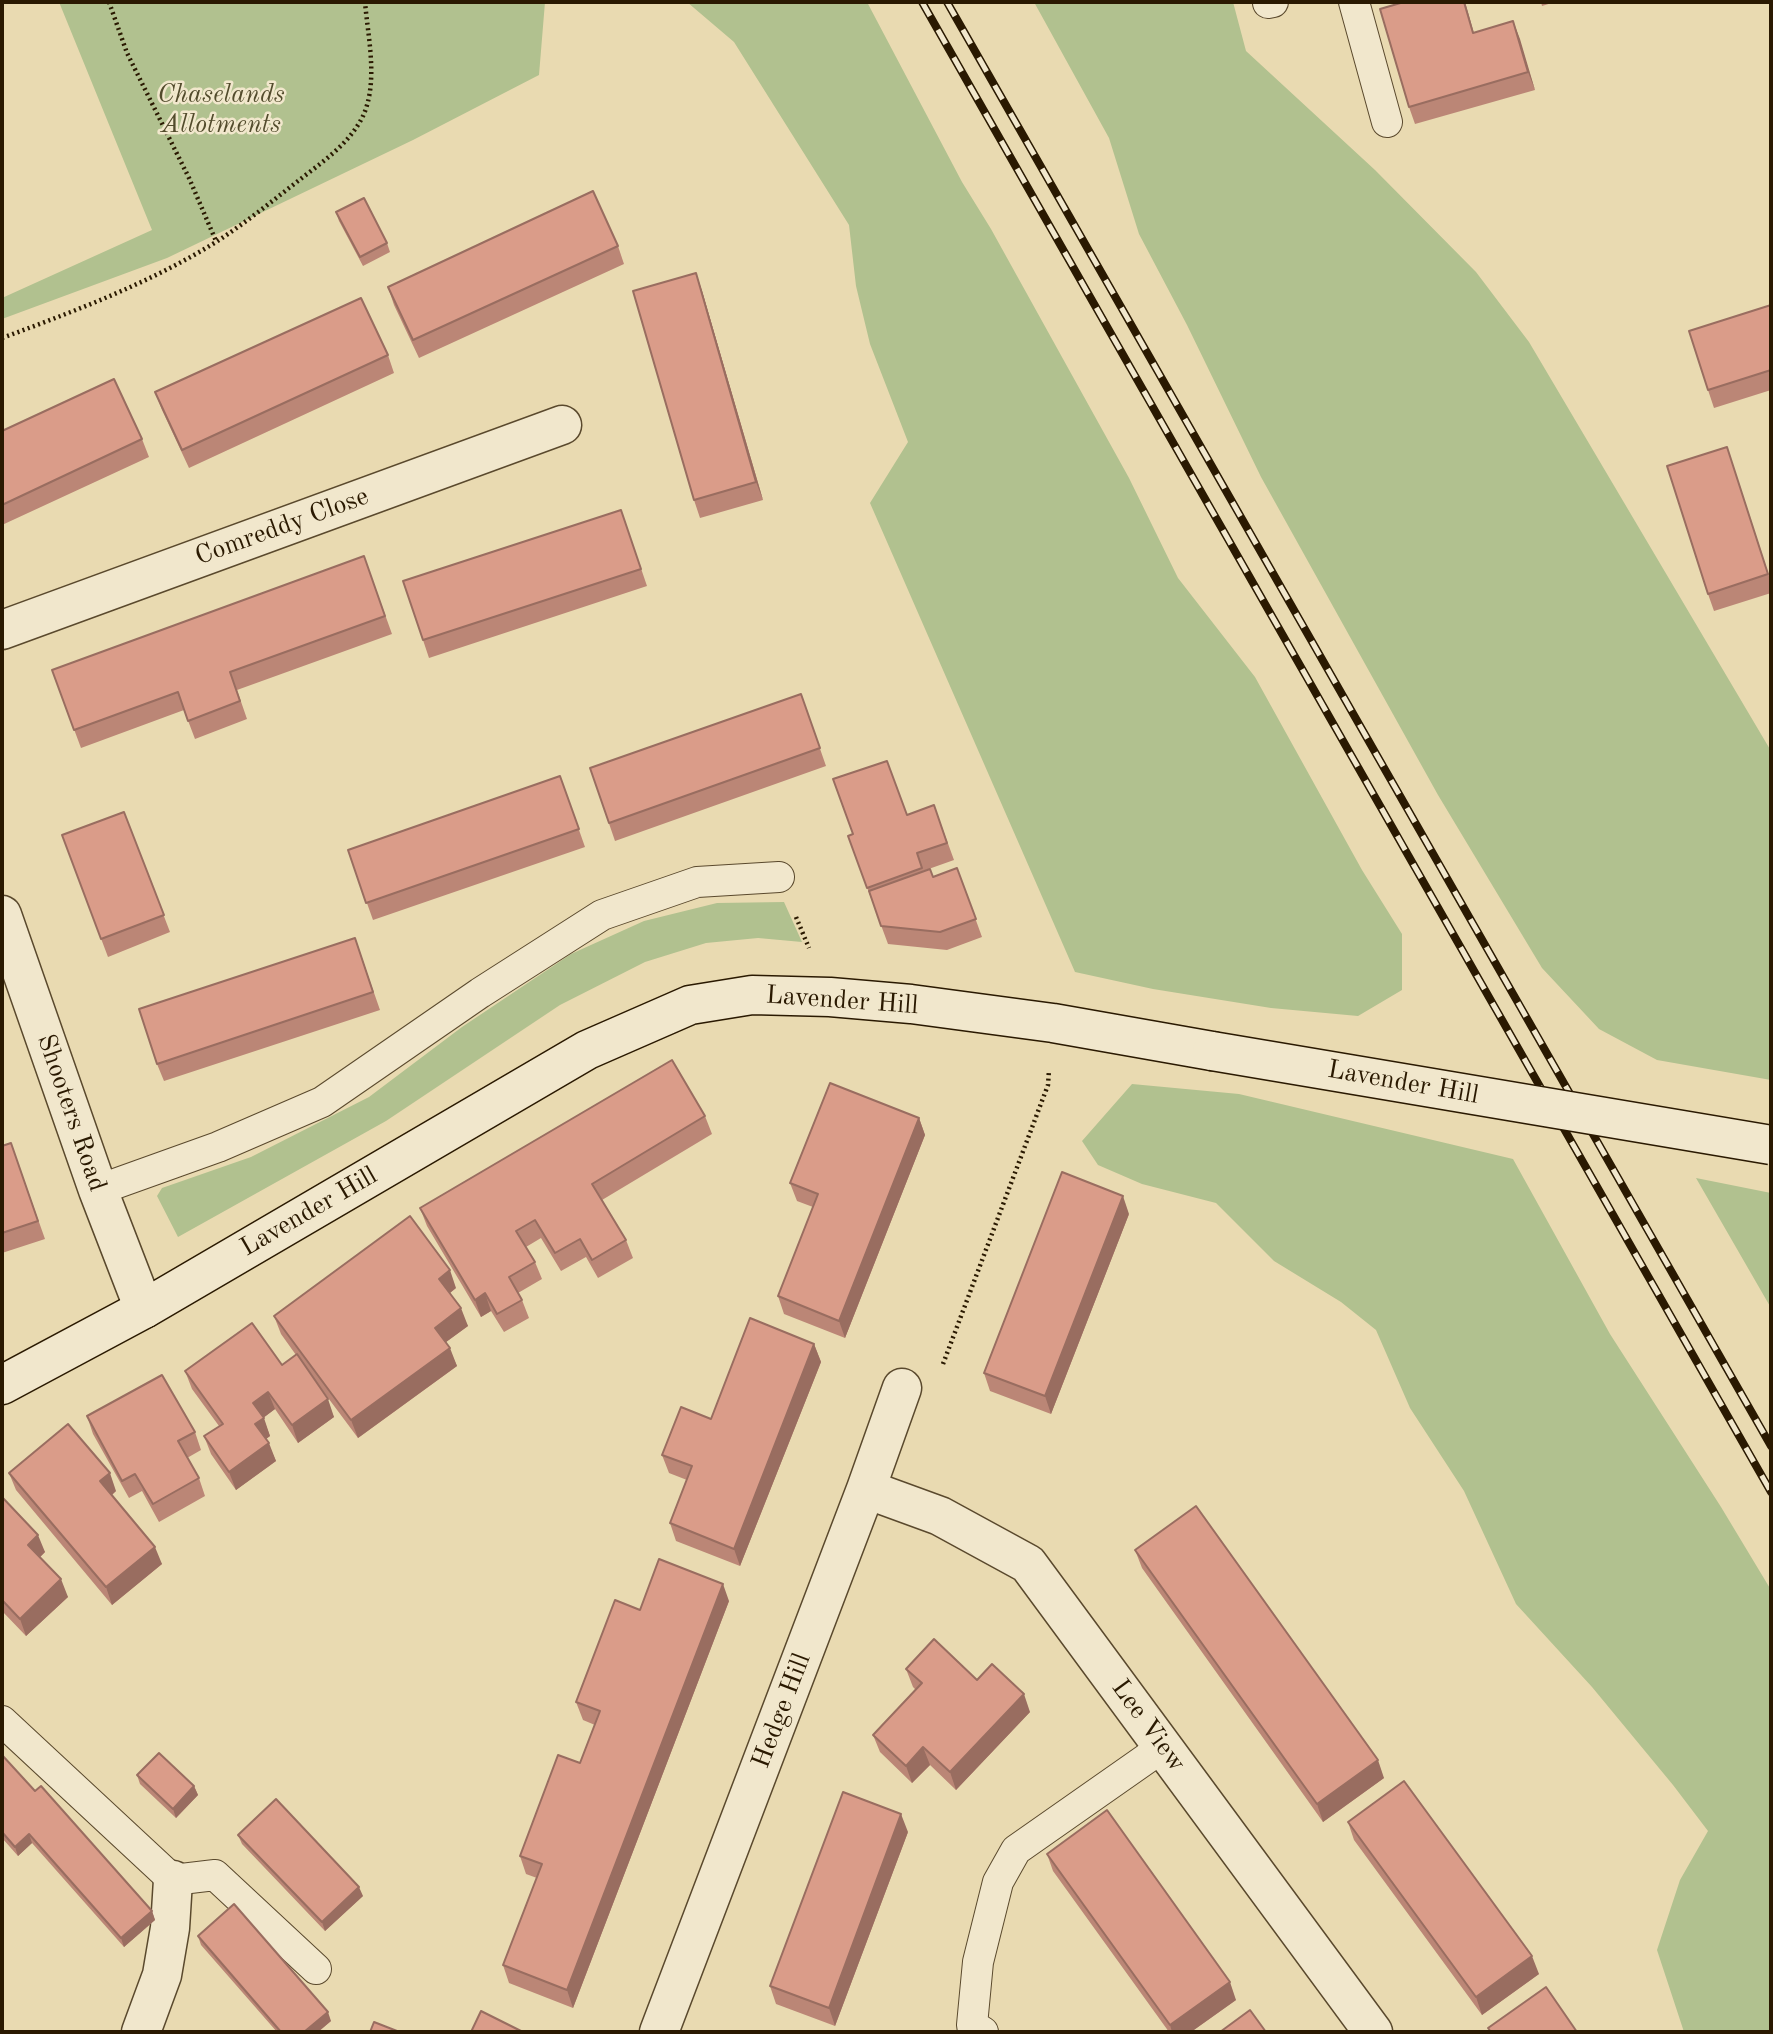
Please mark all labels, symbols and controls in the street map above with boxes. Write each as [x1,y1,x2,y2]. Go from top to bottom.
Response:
park label: Chaselands Allotments [157,79,285,140]
street label: Comreddy Close [191,481,373,573]
street label: Lavender Hill [765,980,919,1022]
street label: Shooters Road [30,1030,112,1196]
street label: Lavender Hill [1325,1054,1481,1112]
street label: Lavender Hill [235,1160,383,1264]
street label: Hedge Hill [746,1649,818,1773]
street label: Lee View [1104,1674,1192,1778]

